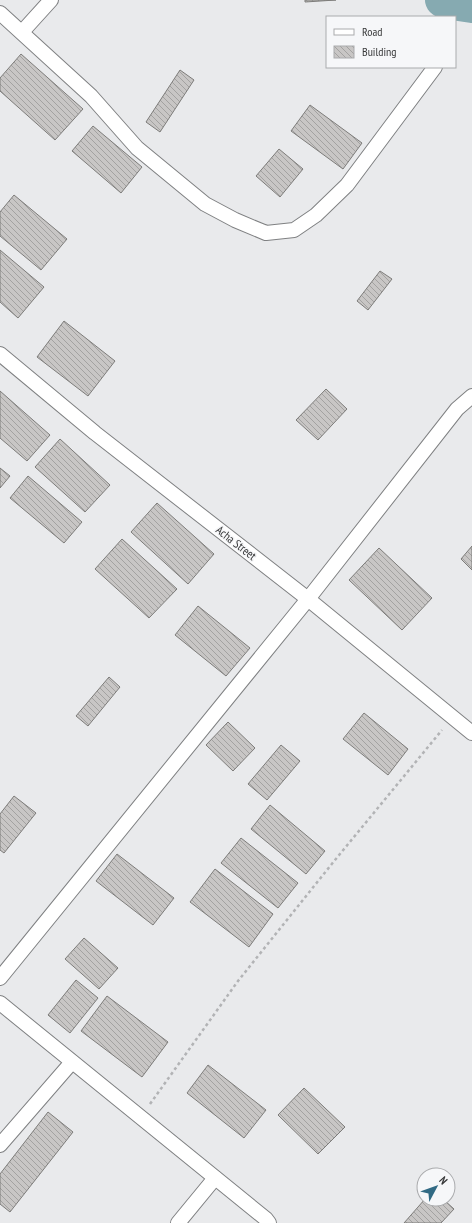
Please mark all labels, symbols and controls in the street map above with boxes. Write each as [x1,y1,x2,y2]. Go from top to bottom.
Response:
legend [326,16,456,68]
text: Road [362,24,382,39]
text: Building [362,44,397,59]
street label: Acha Street [213,522,260,564]
north arrow [416,1167,456,1207]
text: N [436,1174,451,1187]

